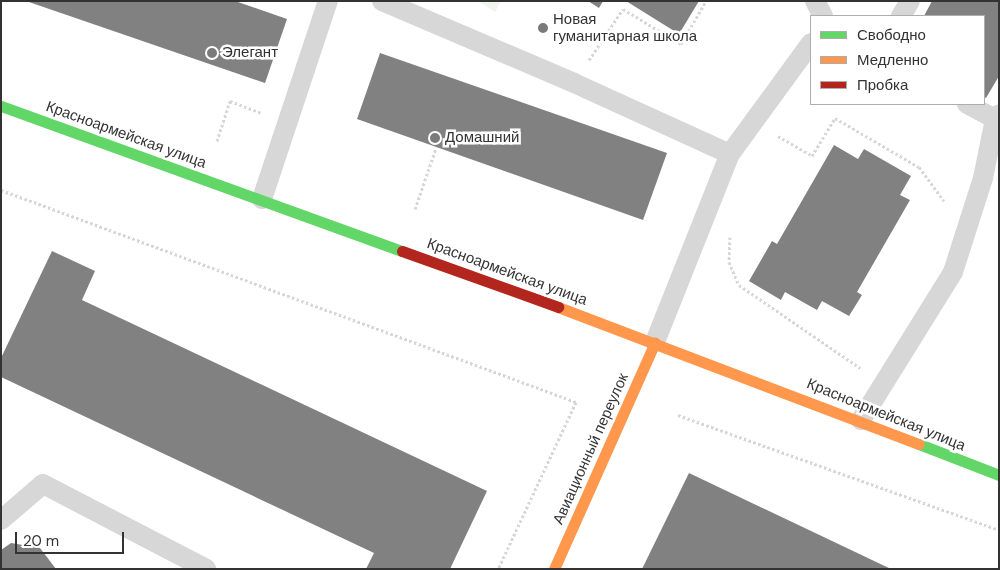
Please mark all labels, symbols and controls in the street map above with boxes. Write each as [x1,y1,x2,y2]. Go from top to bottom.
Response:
place label: Новая гуманитарная школа [553,10,697,45]
legend [810,15,985,105]
marker: Новая гуманитарная школа [537,22,549,34]
text: Свободно [857,25,926,45]
place label: Элегант [222,44,278,62]
marker: Элегант [206,47,218,59]
text: Медленно [857,50,928,70]
text: Пробка [857,75,908,95]
street label: Красноармейская улица [43,98,209,172]
place label: Домашний [445,129,519,147]
marker: Домашний [429,132,441,144]
street label: Красноармейская улица [424,235,590,309]
street label: Авиационный переулок [549,371,633,527]
street label: Красноармейская улица [804,375,968,455]
scale bar [18,522,126,554]
text: 20 m [23,531,59,551]

